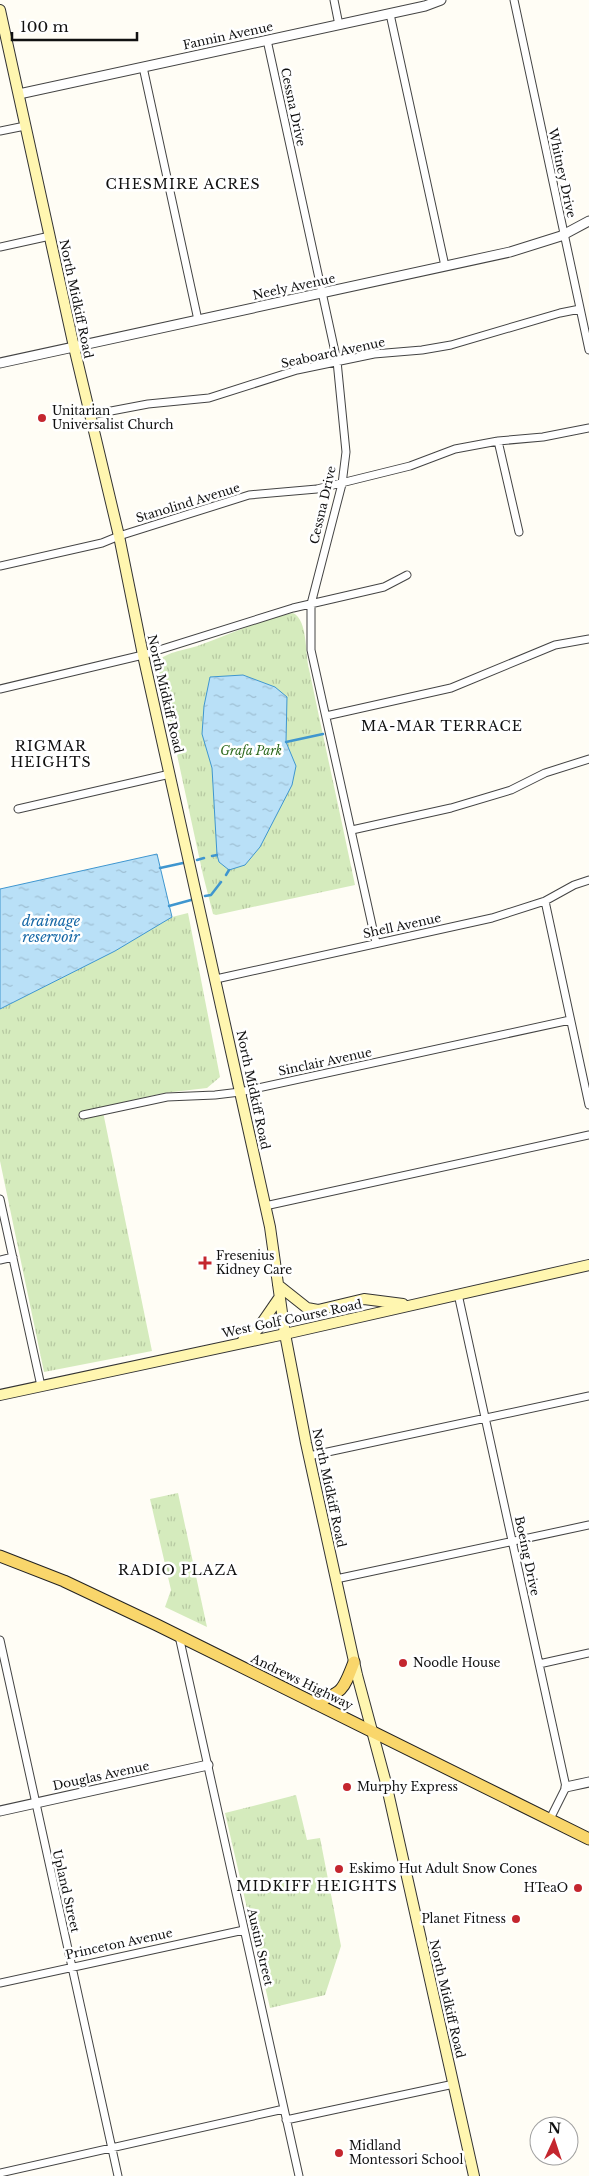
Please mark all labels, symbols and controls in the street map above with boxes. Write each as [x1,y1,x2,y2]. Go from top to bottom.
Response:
scale bar [12,10,138,42]
text: 100 m [20,17,69,36]
street label: Fannin Avenue [181,19,274,52]
street label: Cessna Drive [278,66,309,148]
street label: Whitney Drive [545,126,579,219]
district label: CHESMIRE ACRES [105,175,261,193]
street label: North Midkiff Road [57,238,96,360]
street label: Neely Avenue [251,270,337,303]
street label: Seaboard Avenue [280,334,386,371]
place label: Unitarian Universalist Church [52,403,174,432]
marker: Unitarian Universalist Church [36,412,48,424]
street label: Cessna Drive [306,464,339,546]
street label: Stanolind Avenue [134,480,242,525]
street label: North Midkiff Road [145,633,186,755]
district label: MA-MAR TERRACE [361,717,523,735]
district label: RIGMAR HEIGHTS [10,737,92,771]
park label: Grafa Park [220,743,282,758]
street label: Shell Avenue [362,910,442,941]
water label: drainage reservoir [22,912,81,946]
street label: North Midkiff Road [234,1029,273,1151]
street label: Sinclair Avenue [277,1044,373,1079]
place label: Fresenius Kidney Care [216,1248,292,1277]
marker: Fresenius Kidney Care [198,1256,212,1270]
street label: West Golf Course Road [219,1296,363,1341]
street label: North Midkiff Road [310,1427,349,1549]
street label: Boeing Drive [512,1515,543,1597]
district label: RADIO PLAZA [118,1561,238,1579]
street label: Andrews Highway [248,1650,356,1713]
place label: Noodle House [413,1655,501,1670]
marker: Noodle House [397,1657,409,1669]
street label: Douglas Avenue [51,1758,151,1793]
place label: Murphy Express [357,1779,458,1794]
marker: Murphy Express [341,1781,353,1793]
street label: Upland Street [50,1848,83,1934]
place label: Eskimo Hut Adult Snow Cones [349,1861,537,1876]
marker: Eskimo Hut Adult Snow Cones [333,1863,345,1875]
district label: MIDKIFF HEIGHTS [236,1877,398,1895]
place label: HTeaO [524,1880,568,1895]
marker: HTeaO [572,1882,584,1894]
street label: Austin Street [244,1906,277,1988]
place label: Planet Fitness [421,1911,506,1926]
marker: Planet Fitness [510,1913,522,1925]
street label: Princeton Avenue [64,1925,174,1962]
street label: North Midkiff Road [427,1938,468,2060]
north arrow [529,2116,579,2166]
text: N [548,2119,562,2137]
place label: Midland Montessori School [349,2138,463,2167]
marker: Midland Montessori School [333,2147,345,2159]

